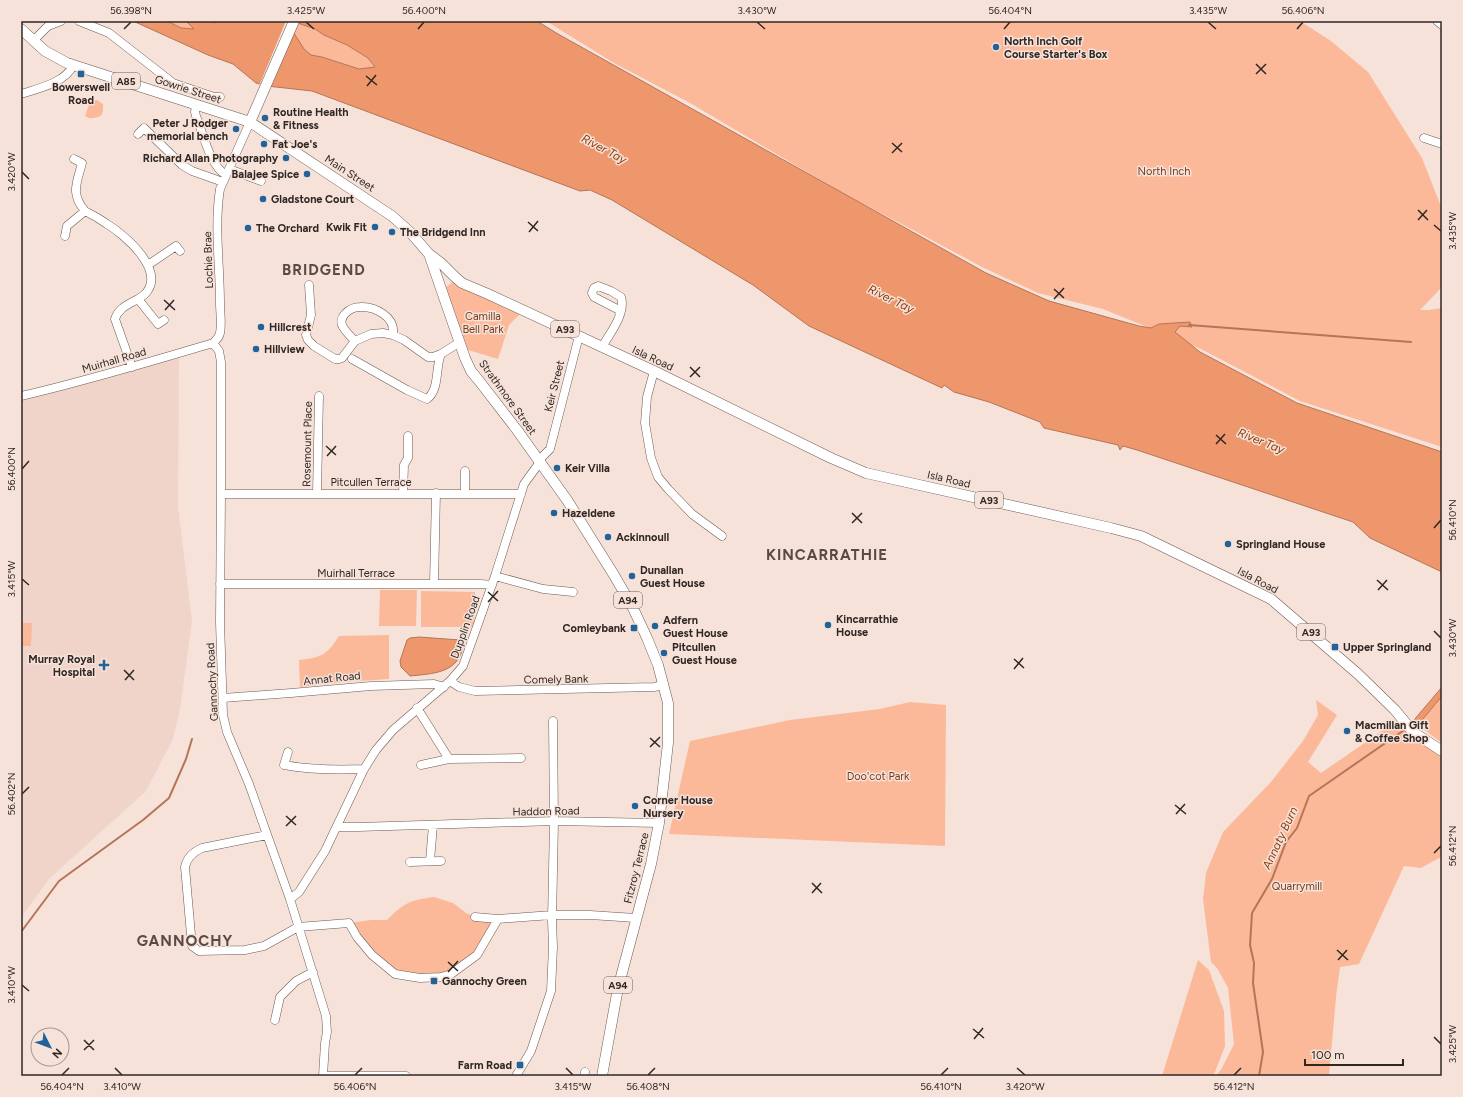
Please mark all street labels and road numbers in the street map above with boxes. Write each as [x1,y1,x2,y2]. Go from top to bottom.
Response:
road number: A85 [112,73,140,89]
street label: Gowrie Street [153,73,223,106]
street label: Main Street [322,152,377,194]
street label: Lochie Brae [201,231,216,289]
road number: A93 [551,321,579,337]
street label: Isla Road [630,343,676,374]
street label: Muirhall Road [80,345,148,376]
street label: Strathmore Street [476,357,539,437]
street label: Keir Street [542,359,567,413]
street label: Rosemount Place [300,401,315,487]
street label: Isla Road [926,468,972,491]
street label: Pitcullen Terrace [330,476,412,489]
road number: A93 [975,492,1003,508]
street label: Isla Road [1235,564,1280,597]
street label: Muirhall Terrace [317,567,395,580]
road number: A94 [614,592,642,608]
street label: Dupplin Road [448,594,483,660]
road number: A93 [1297,624,1325,640]
street label: Gannochy Road [204,642,221,721]
street label: Annat Road [303,669,361,688]
street label: Comely Bank [524,672,589,687]
street label: Haddon Road [512,804,580,819]
street label: Fitzroy Terrace [621,831,652,905]
road number: A94 [604,977,632,993]

